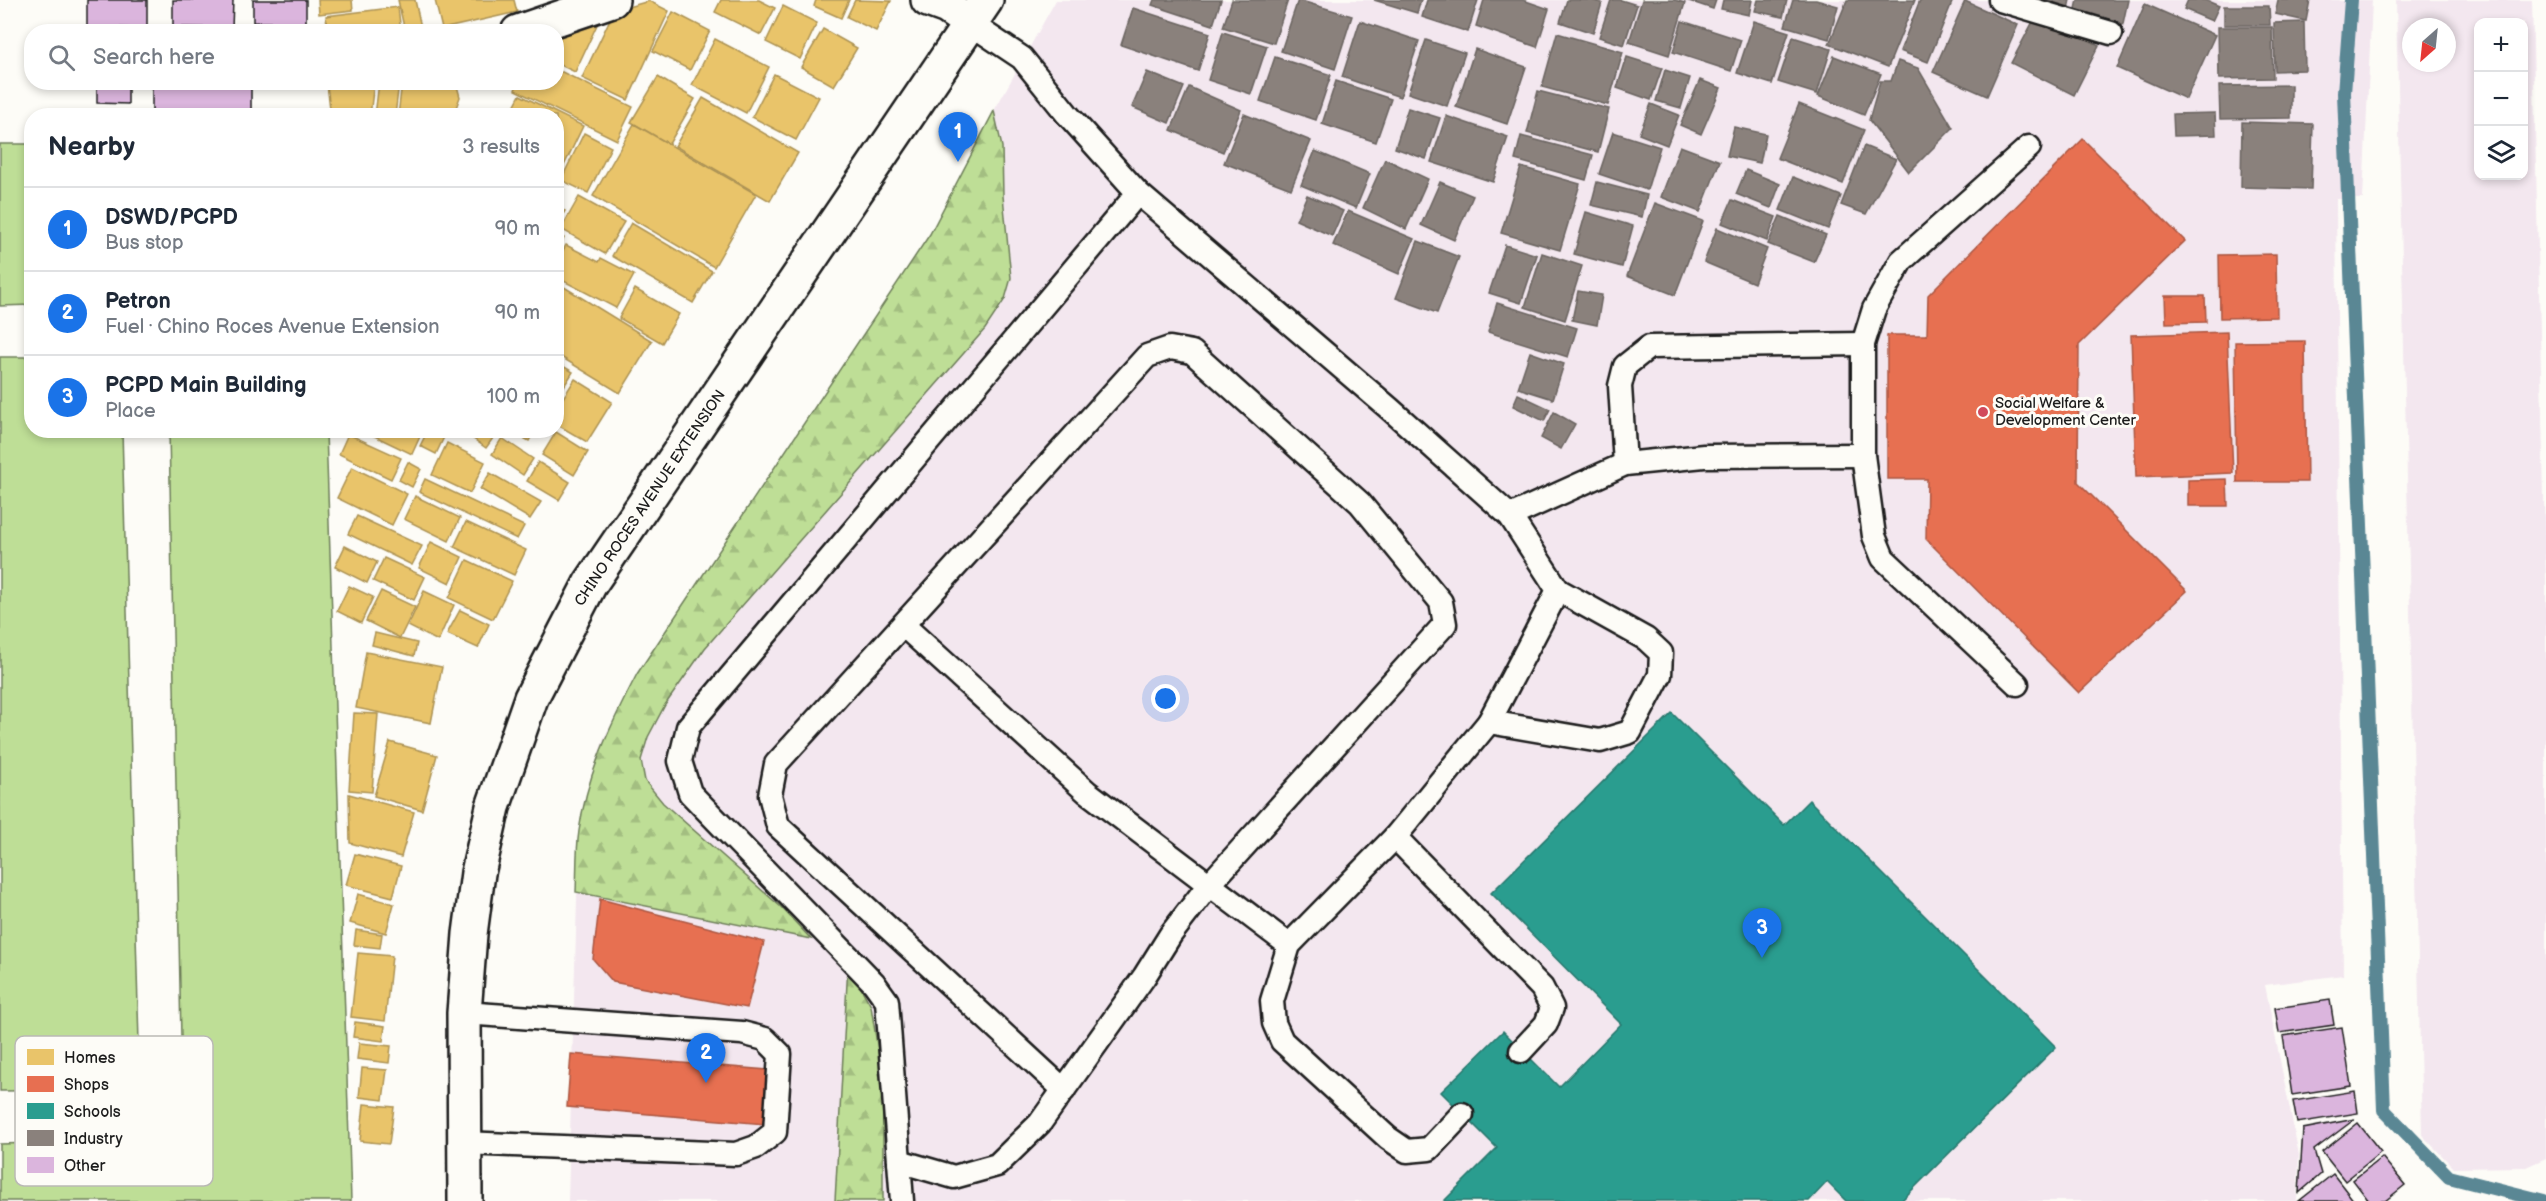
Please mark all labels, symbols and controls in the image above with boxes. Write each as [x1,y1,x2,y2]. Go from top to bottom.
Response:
north arrow [2402,18,2456,72]
map controls [2474,18,2528,180]
button: + [2474,18,2528,72]
search box [24,24,564,90]
icon: search [45,41,78,74]
text: Search here [93,44,215,71]
button: − [2474,72,2528,126]
pin: 1 [938,112,978,162]
button: layers [2474,126,2528,180]
text: Nearby [48,132,135,163]
text: 3 results [462,135,540,159]
text: DSWD/PCPD [105,204,238,231]
text: 1 [63,217,72,241]
text: 90 m [495,217,540,241]
text: Bus stop [105,231,184,255]
text: Petron [105,288,171,315]
text: 2 [62,301,73,325]
text: 90 m [495,301,540,325]
text: Fuel · Chino Roces Avenue Extension [105,315,440,339]
text: PCPD Main Building [105,372,306,399]
text: 3 [62,385,73,409]
text: 100 m [487,385,540,409]
street label: CHINO ROCES AVENUE EXTENSION [570,386,730,610]
place label: Social Welfare & Development Center [1995,394,2136,430]
text: Place [105,399,156,423]
marker: Social Welfare & Development Center [1976,405,1990,419]
your location [1151,684,1180,713]
pin: 3 [1742,908,1782,958]
pin: 2 [686,1034,726,1083]
legend [15,1036,213,1186]
text: Homes [64,1049,116,1068]
text: Shops [64,1076,109,1095]
text: Schools [64,1103,121,1122]
text: Industry [64,1130,123,1149]
text: Other [64,1157,105,1176]

